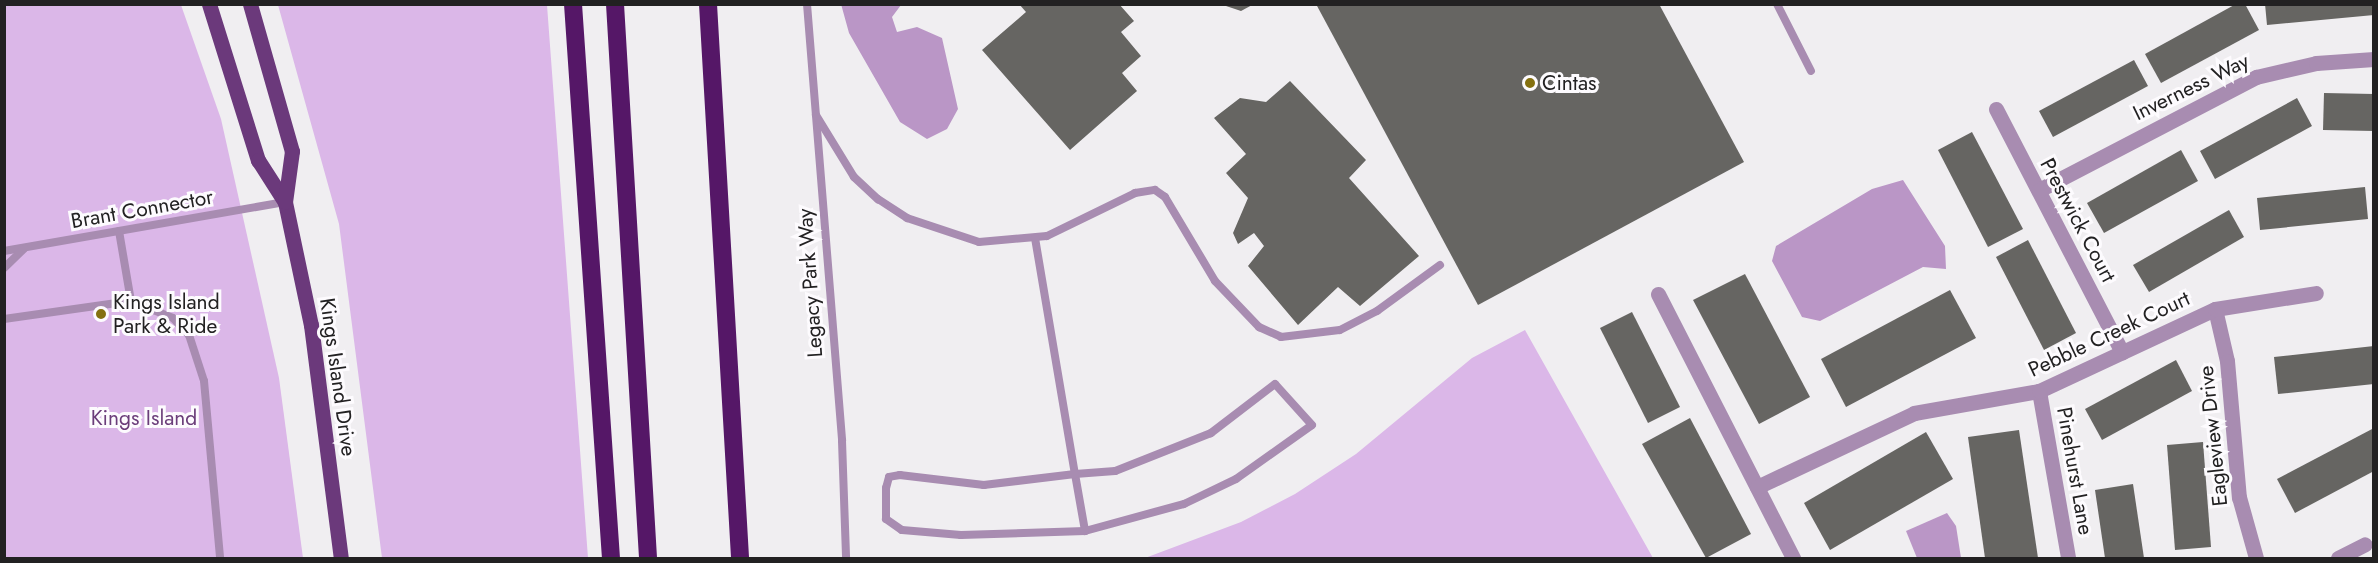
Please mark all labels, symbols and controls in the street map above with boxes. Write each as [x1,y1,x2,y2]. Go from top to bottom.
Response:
street label: Inverness Way [2129,48,2253,126]
place label: Cintas [1542,70,1596,96]
marker: Cintas [1523,76,1537,90]
street label: Prestwick Court [2035,154,2121,286]
street label: Brant Connector [69,184,215,234]
street label: Legacy Park Way [792,208,828,358]
street label: Pebble Creek Court [2024,286,2194,382]
place label: Kings Island Park & Ride [113,289,220,339]
street label: Kings Island Drive [314,296,362,458]
marker: Kings Island Park & Ride [94,307,108,321]
street label: Eagleview Drive [2193,364,2233,508]
park label: Kings Island [91,405,197,431]
street label: Pinehurst Lane [2051,405,2099,537]

